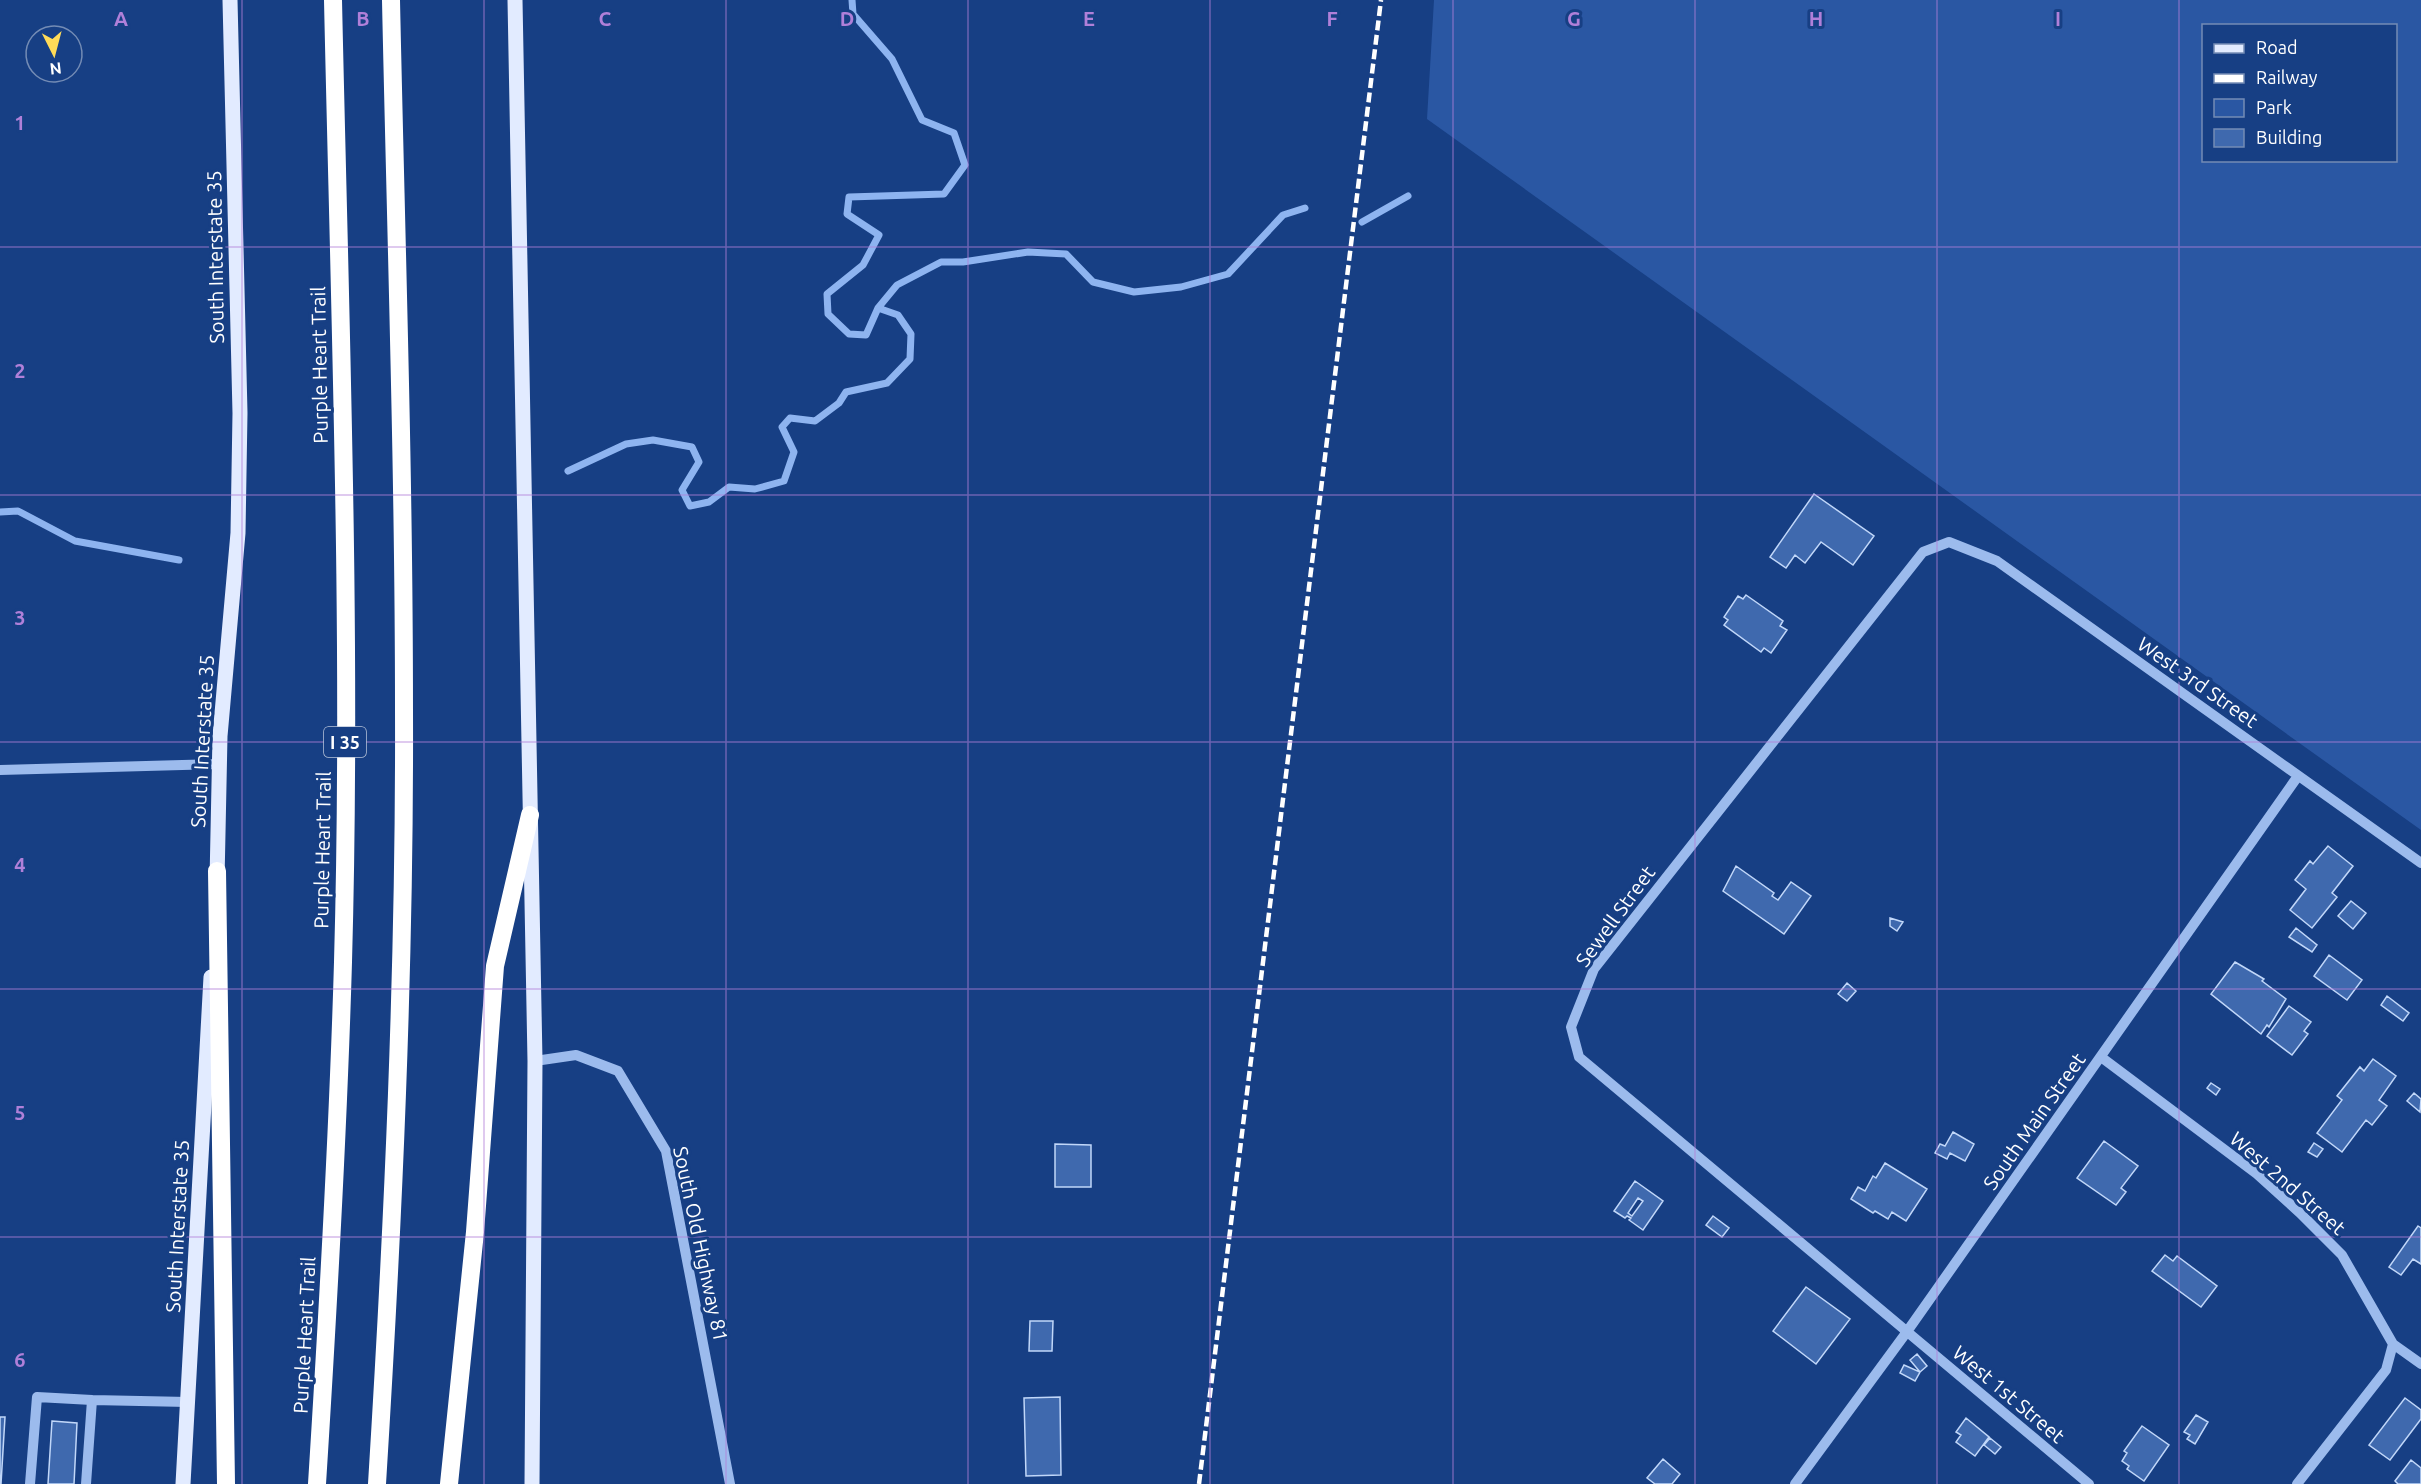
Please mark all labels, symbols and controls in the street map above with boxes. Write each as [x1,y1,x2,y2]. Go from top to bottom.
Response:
text: A [114,7,128,30]
text: B [356,7,370,30]
text: C [599,7,612,30]
text: D [840,7,854,30]
text: E [1083,7,1095,30]
text: F [1326,7,1338,30]
text: G [1567,7,1581,30]
text: H [1809,7,1823,30]
text: I [2055,7,2061,30]
north arrow [24,24,84,84]
legend [2202,24,2397,162]
text: Road [2256,37,2298,57]
text: N [49,59,62,78]
text: Railway [2256,67,2318,87]
text: Park [2256,97,2292,117]
text: 1 [14,111,26,134]
text: Building [2256,127,2322,147]
street label: South Interstate 35 [202,170,228,344]
street label: Purple Heart Trail [306,286,332,444]
text: 2 [14,359,26,382]
text: 3 [14,606,26,629]
street label: West 3rd Street [2134,632,2263,732]
street label: South Interstate 35 [186,654,218,828]
road number: I 35 [324,727,366,757]
street label: Purple Heart Trail [309,771,335,929]
text: 4 [14,853,26,876]
street label: Sewell Street [1571,861,1659,971]
street label: South Main Street [1978,1048,2090,1194]
text: 5 [14,1101,26,1124]
street label: West 2nd Street [2226,1127,2350,1239]
street label: South Interstate 35 [161,1139,193,1313]
street label: South Old Highway 81 [669,1144,733,1344]
street label: Purple Heart Trail [288,1256,320,1414]
street label: West 1st Street [1949,1341,2070,1447]
text: 6 [14,1348,26,1371]

